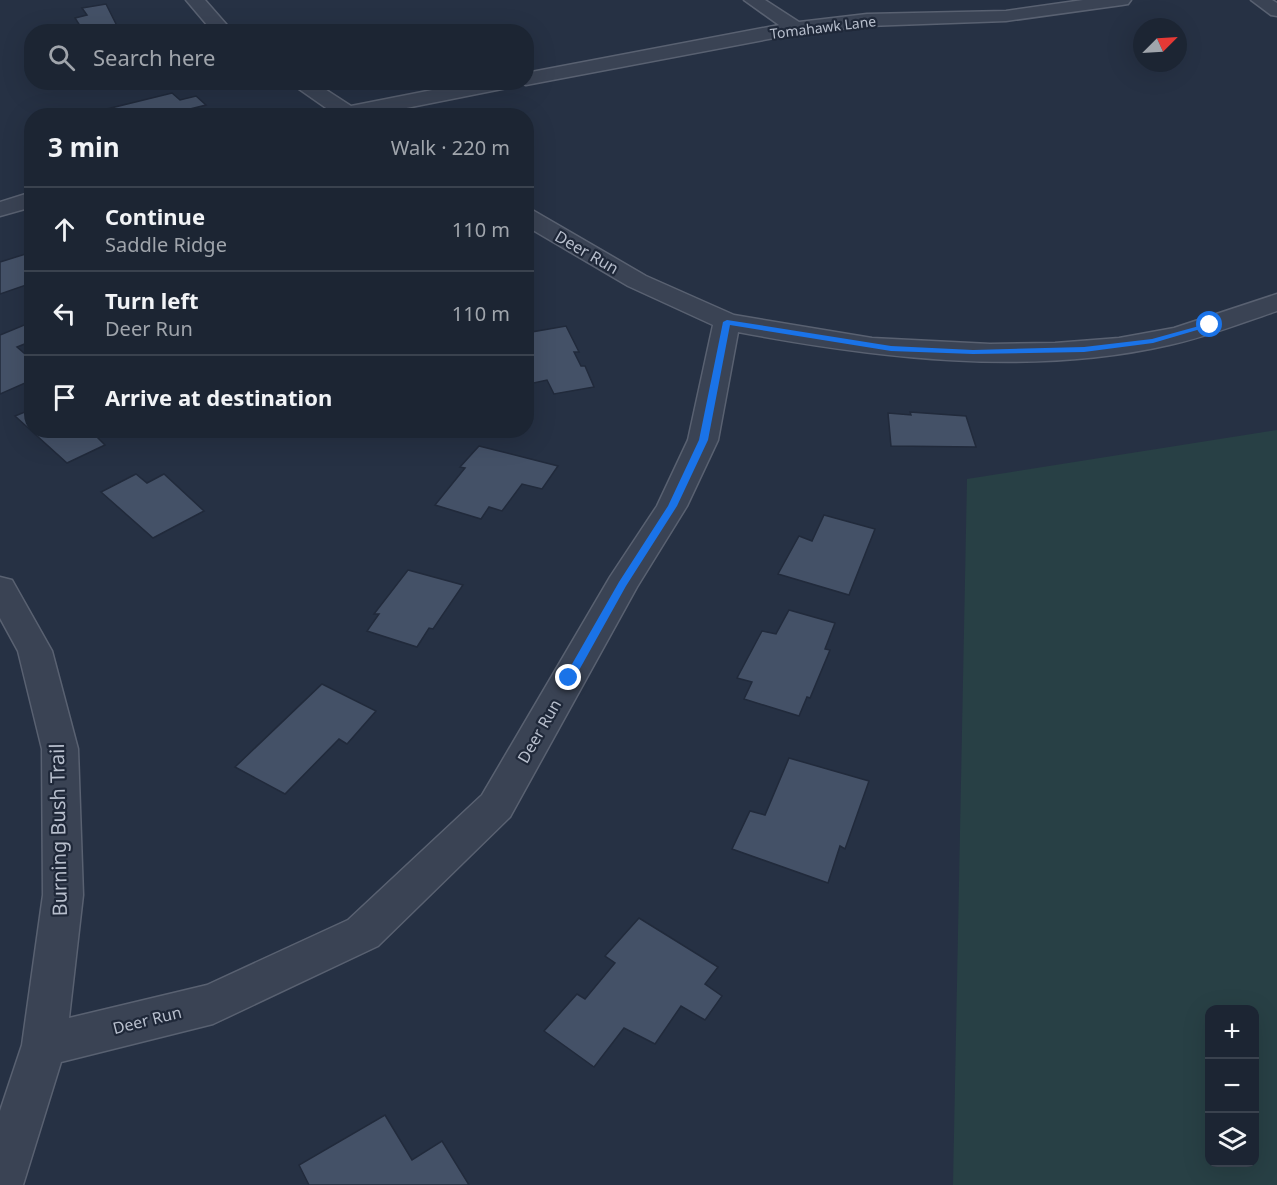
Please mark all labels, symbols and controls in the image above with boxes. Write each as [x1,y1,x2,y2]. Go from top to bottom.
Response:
street label: Tomahawk Lane [769,11,877,43]
north arrow [1133,18,1187,72]
search box [24,24,534,90]
icon: search [45,41,78,74]
text: Search here [93,42,215,72]
text: 3 min [48,129,120,165]
text: Walk · 220 m [391,134,510,161]
text: Continue [105,201,205,231]
icon: ahead [48,213,81,246]
text: 110 m [452,216,510,243]
street label: Deer Run [551,225,623,279]
text: Saddle Ridge [105,231,227,258]
text: Turn left [105,285,199,315]
icon: left [48,297,81,330]
text: 110 m [452,300,510,327]
route start [1196,311,1222,337]
text: Deer Run [105,315,193,342]
icon: arrive [48,381,81,414]
text: Arrive at destination [105,382,332,412]
route end [555,664,581,690]
street label: Deer Run [512,695,566,767]
street label: Burning Bush Trail [43,743,73,917]
street label: Deer Run [110,1001,184,1039]
map controls [1205,1005,1259,1167]
button: + [1205,1005,1259,1059]
button: − [1205,1059,1259,1113]
button: layers [1205,1113,1259,1167]

